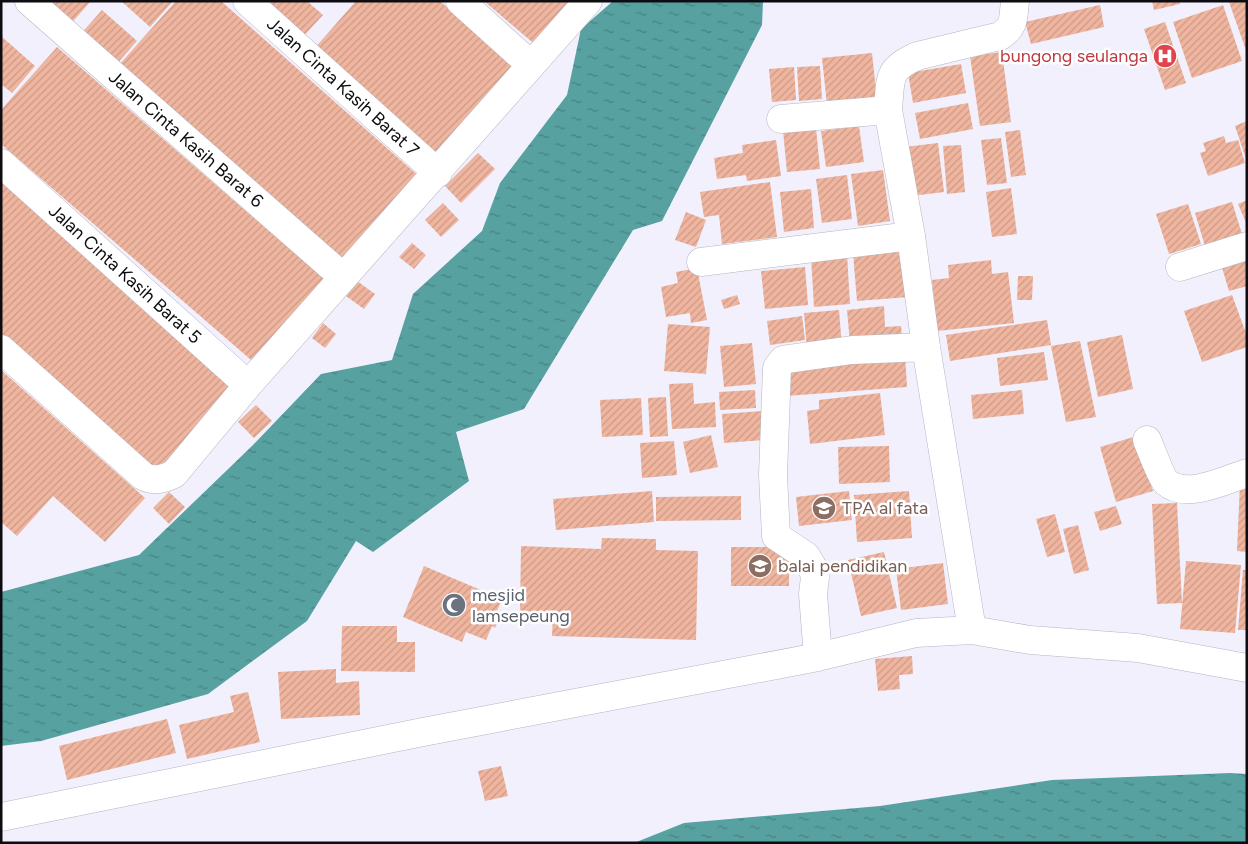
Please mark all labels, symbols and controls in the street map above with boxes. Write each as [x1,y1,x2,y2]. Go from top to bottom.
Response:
street label: Jalan Cinta Kasih Barat 7 [262,13,424,161]
hospital icon: bungong seulanga [1152,43,1178,69]
place label: bungong seulanga [1000,45,1148,67]
street label: Jalan Cinta Kasih Barat 6 [104,66,268,212]
street label: Jalan Cinta Kasih Barat 5 [44,200,206,348]
school or university icon: TPA al fata [811,495,837,521]
place label: TPA al fata [842,497,928,519]
school or university icon: balai pendidikan [747,553,773,579]
place label: balai pendidikan [778,555,907,577]
place label: mesjid lamsepeung [472,584,570,627]
mosque icon: mesjid lamsepeung [441,592,467,618]

